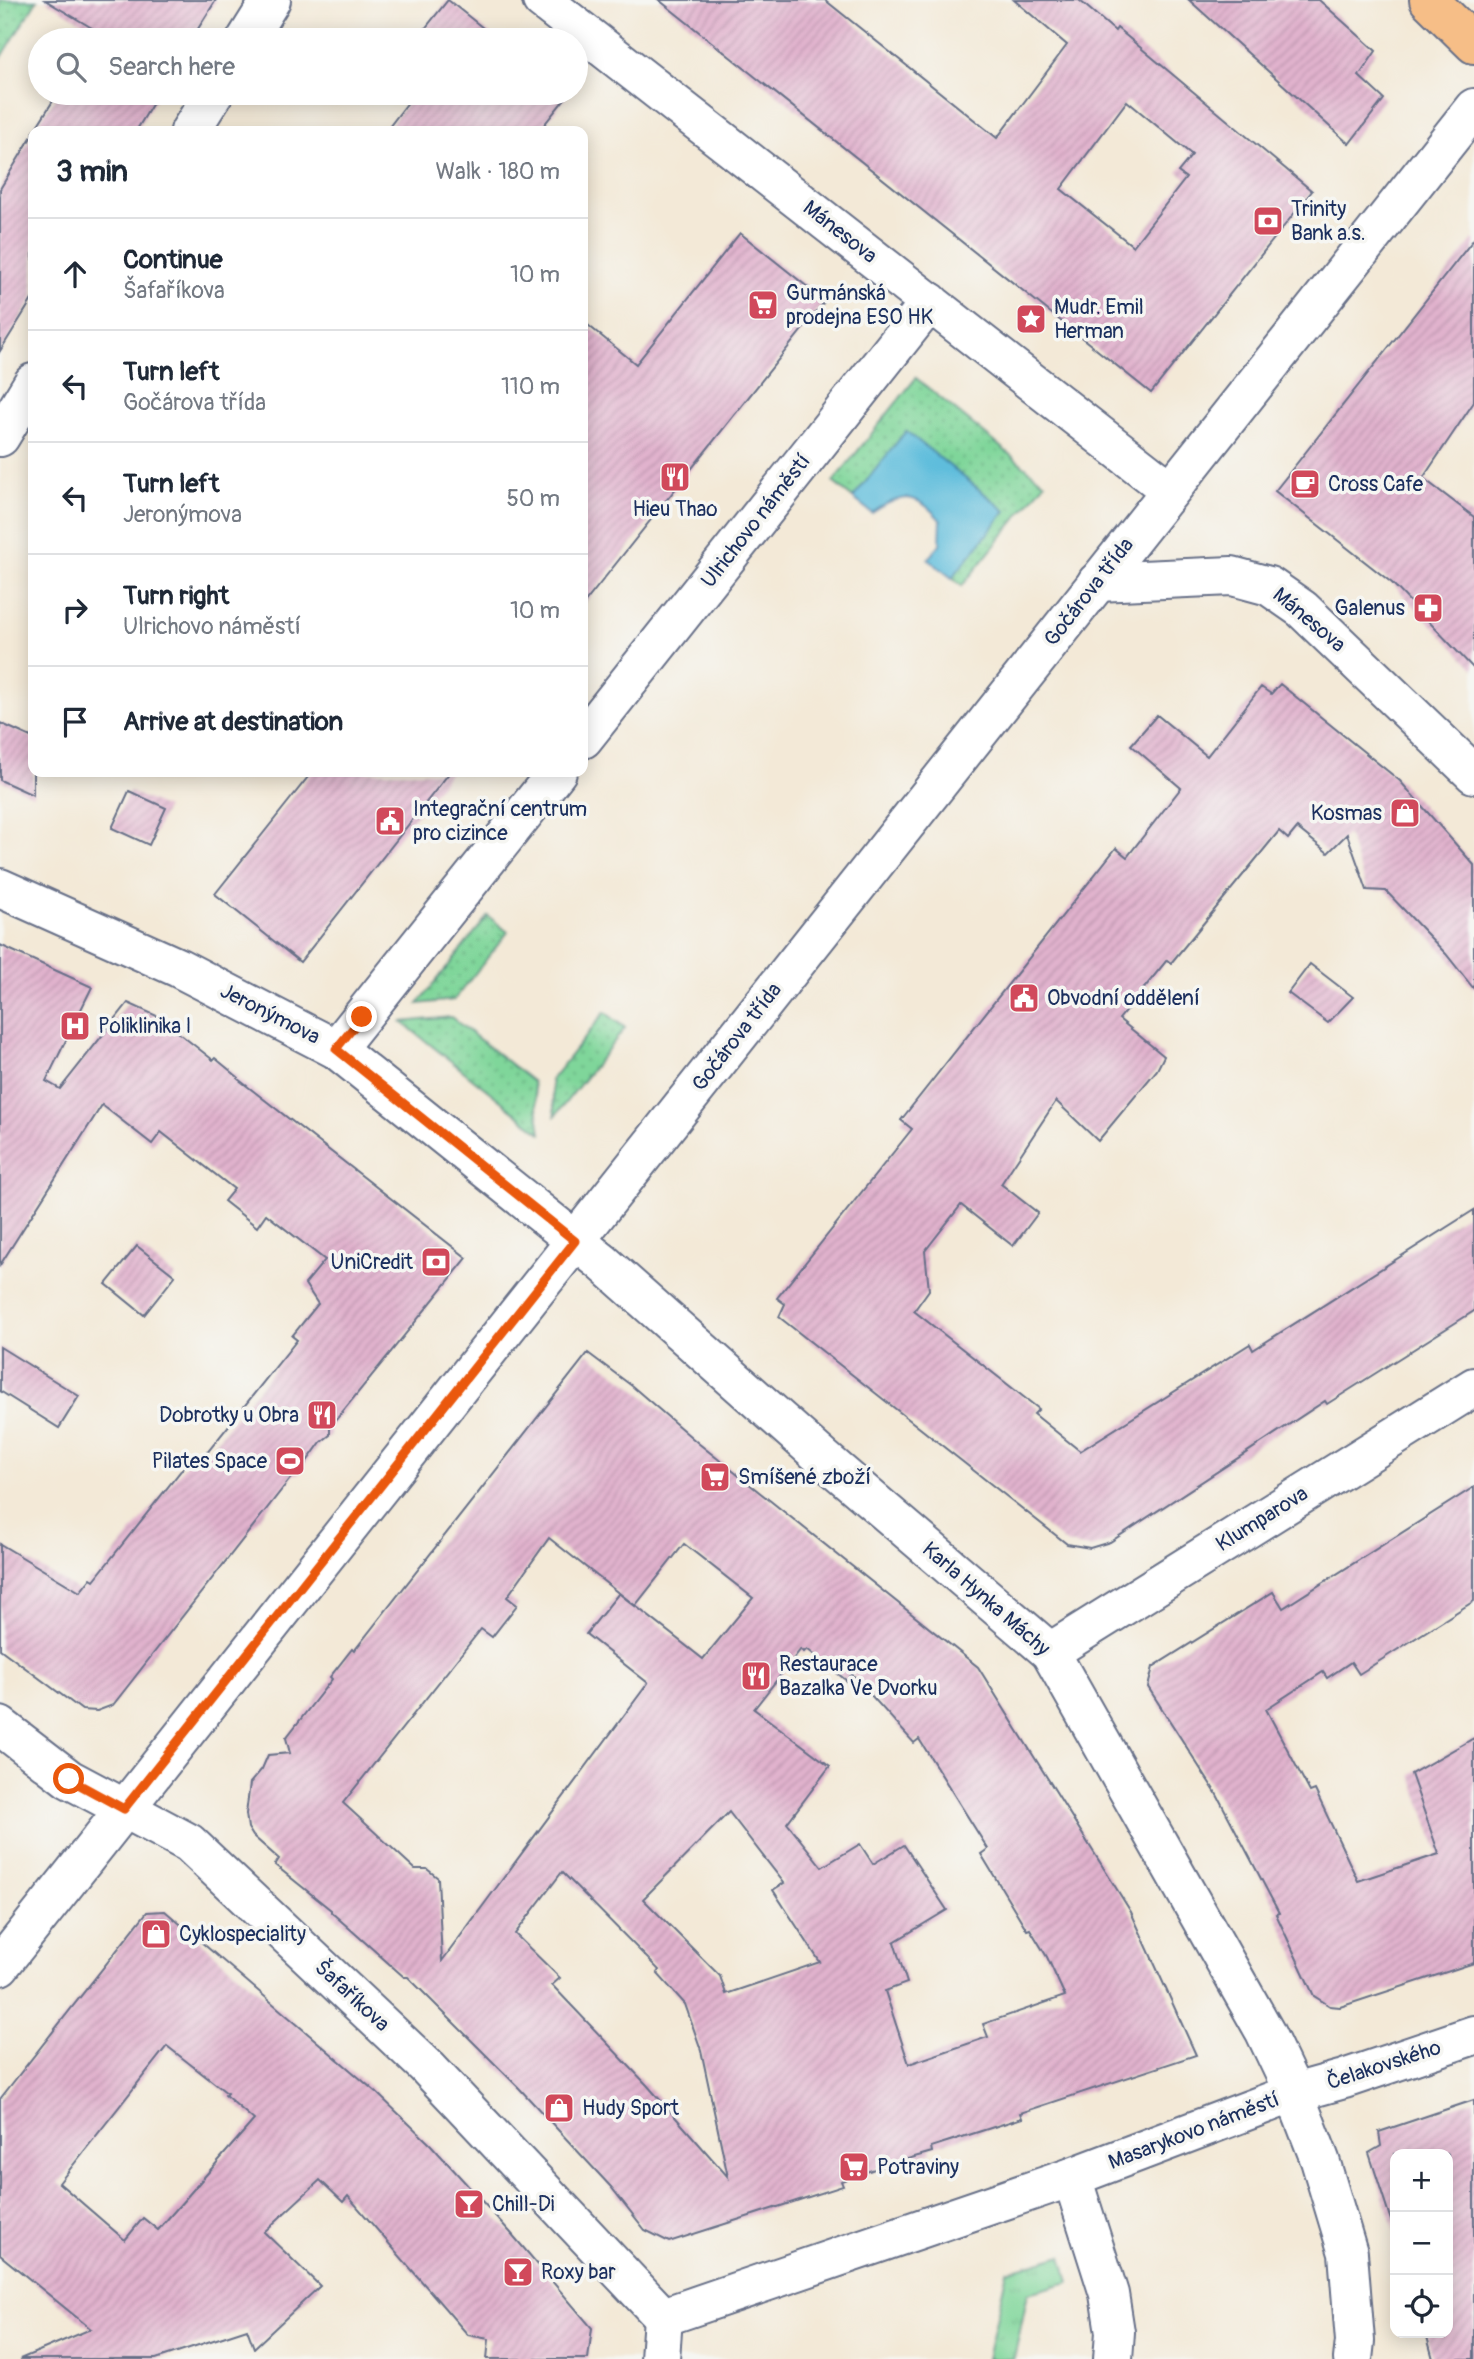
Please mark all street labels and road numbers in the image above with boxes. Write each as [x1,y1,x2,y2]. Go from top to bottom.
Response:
street label: Mánesova [797,195,883,269]
street label: Ulrichovo náměstí [695,449,817,593]
street label: Gočárova třída [1038,532,1140,652]
street label: Mánesova [1267,582,1351,658]
street label: Jeronýmova [215,977,325,1051]
street label: Gočárova třída [686,977,788,1097]
street label: Klumparova [1211,1480,1313,1558]
street label: Karla Hynka Máchy [916,1536,1056,1662]
street label: Šafaříkova [309,1954,396,2038]
street label: Čelakovského [1323,2033,1444,2096]
street label: Masarykovo náměstí [1105,2086,1283,2176]

